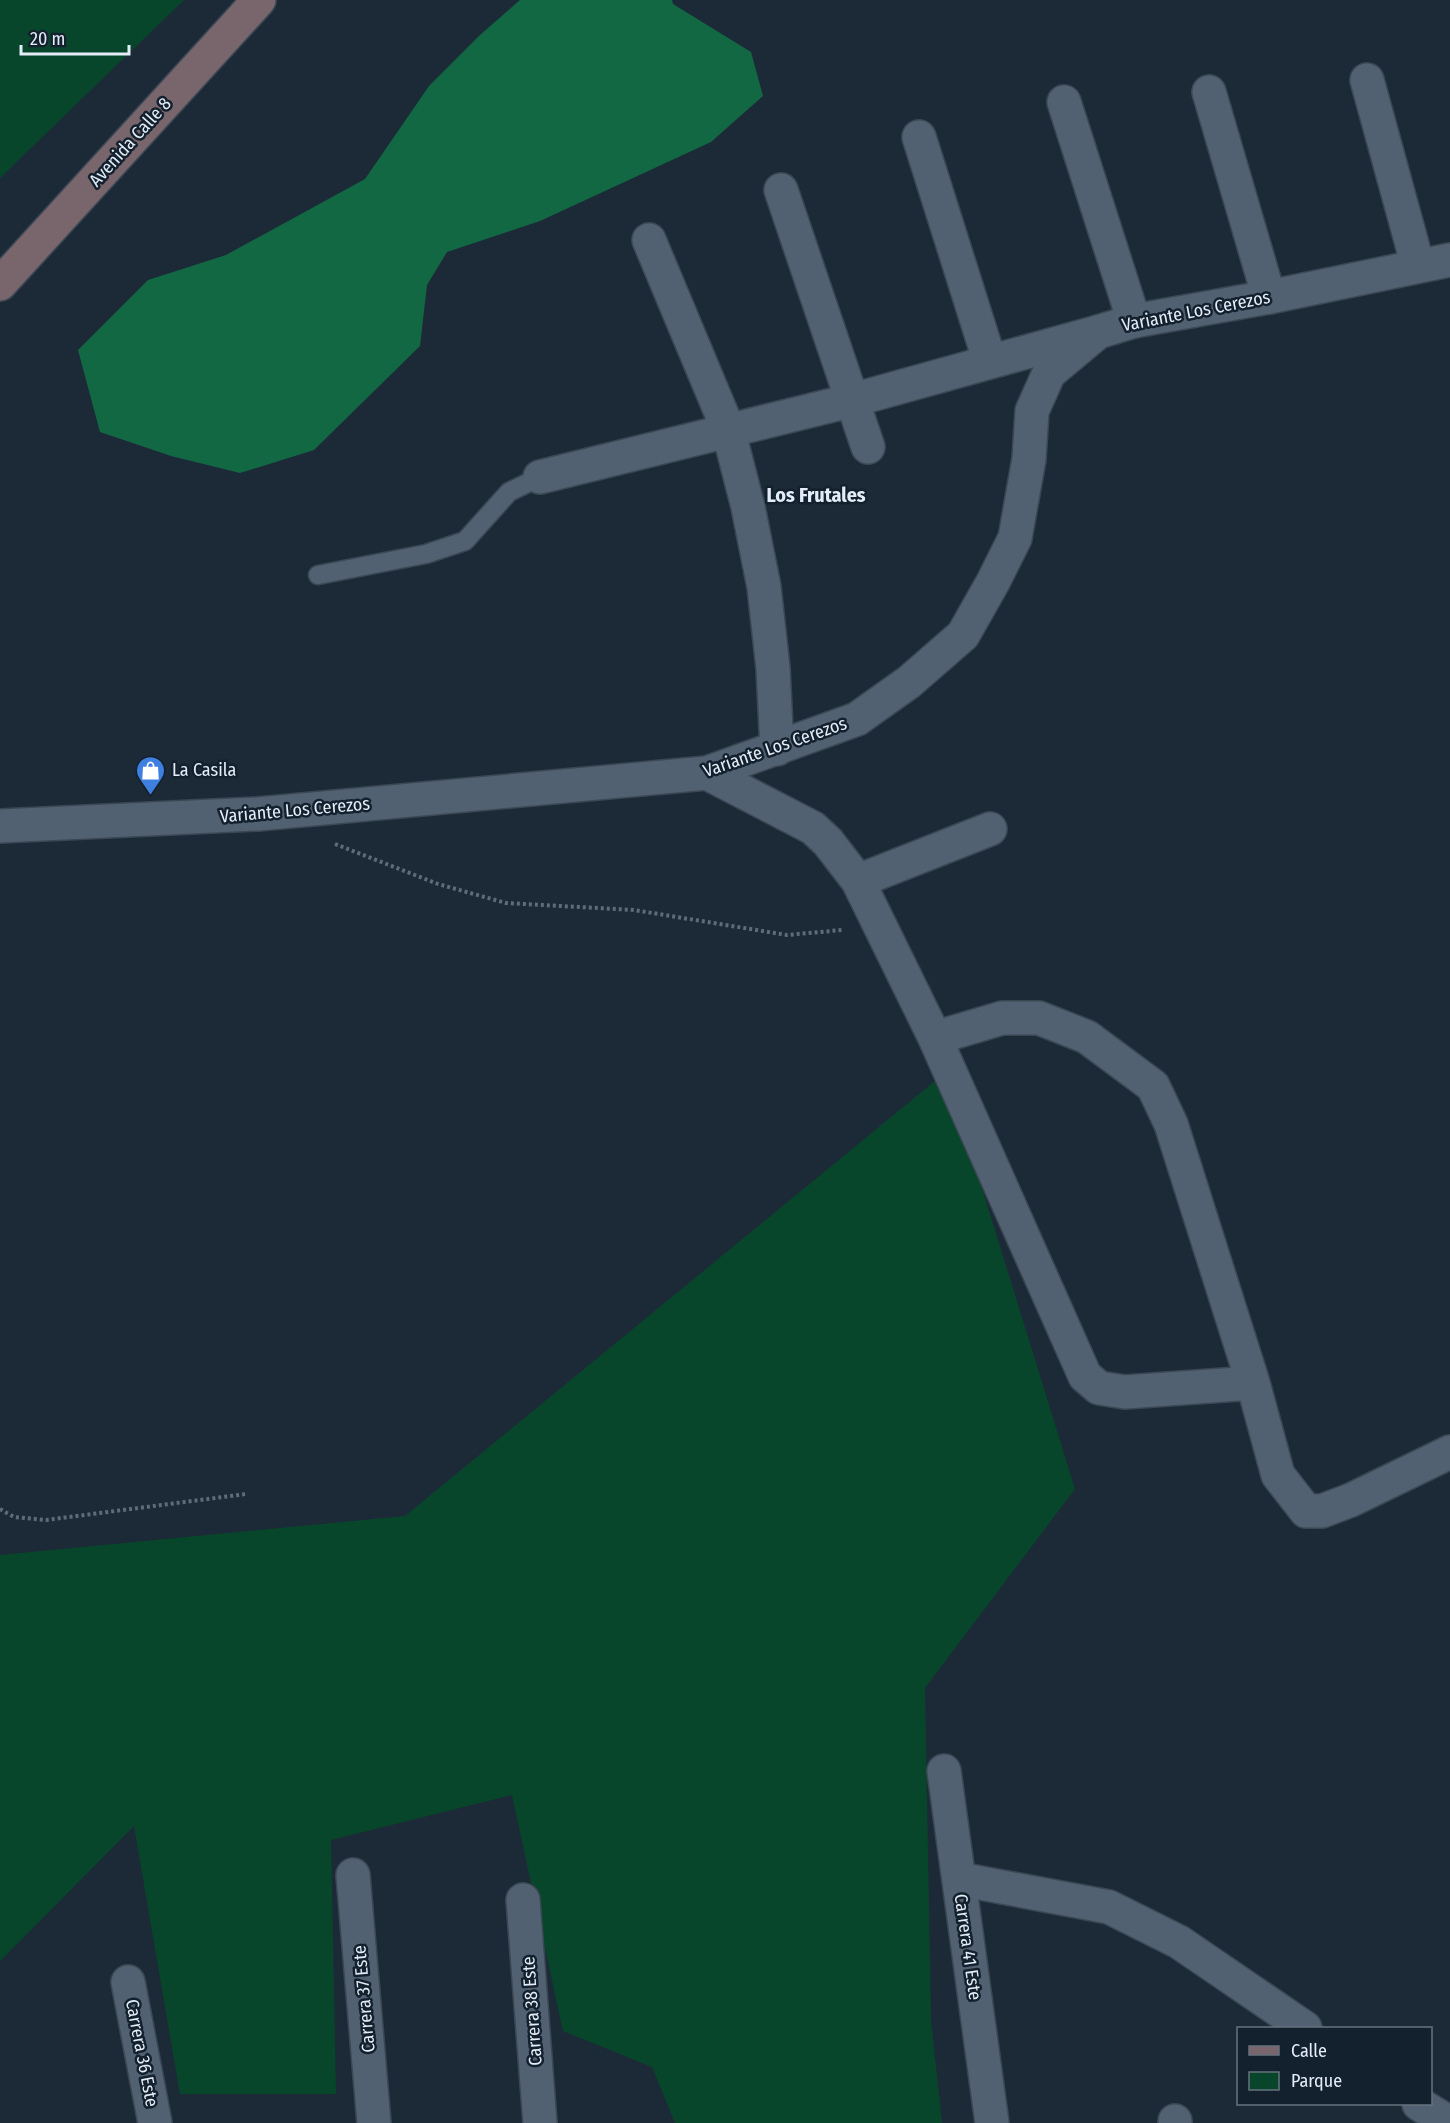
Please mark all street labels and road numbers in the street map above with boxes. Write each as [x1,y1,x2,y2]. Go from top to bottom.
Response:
street label: Avenida Calle 8 [84,93,176,191]
street label: Variante Los Cerezos [1120,286,1272,336]
street label: Variante Los Cerezos [700,712,850,782]
street label: Variante Los Cerezos [219,792,371,828]
street label: Carrera 41 Este [950,1892,986,2002]
street label: Carrera 37 Este [348,1944,380,2054]
street label: Carrera 38 Este [517,1956,547,2066]
street label: Carrera 36 Este [121,1997,163,2109]

